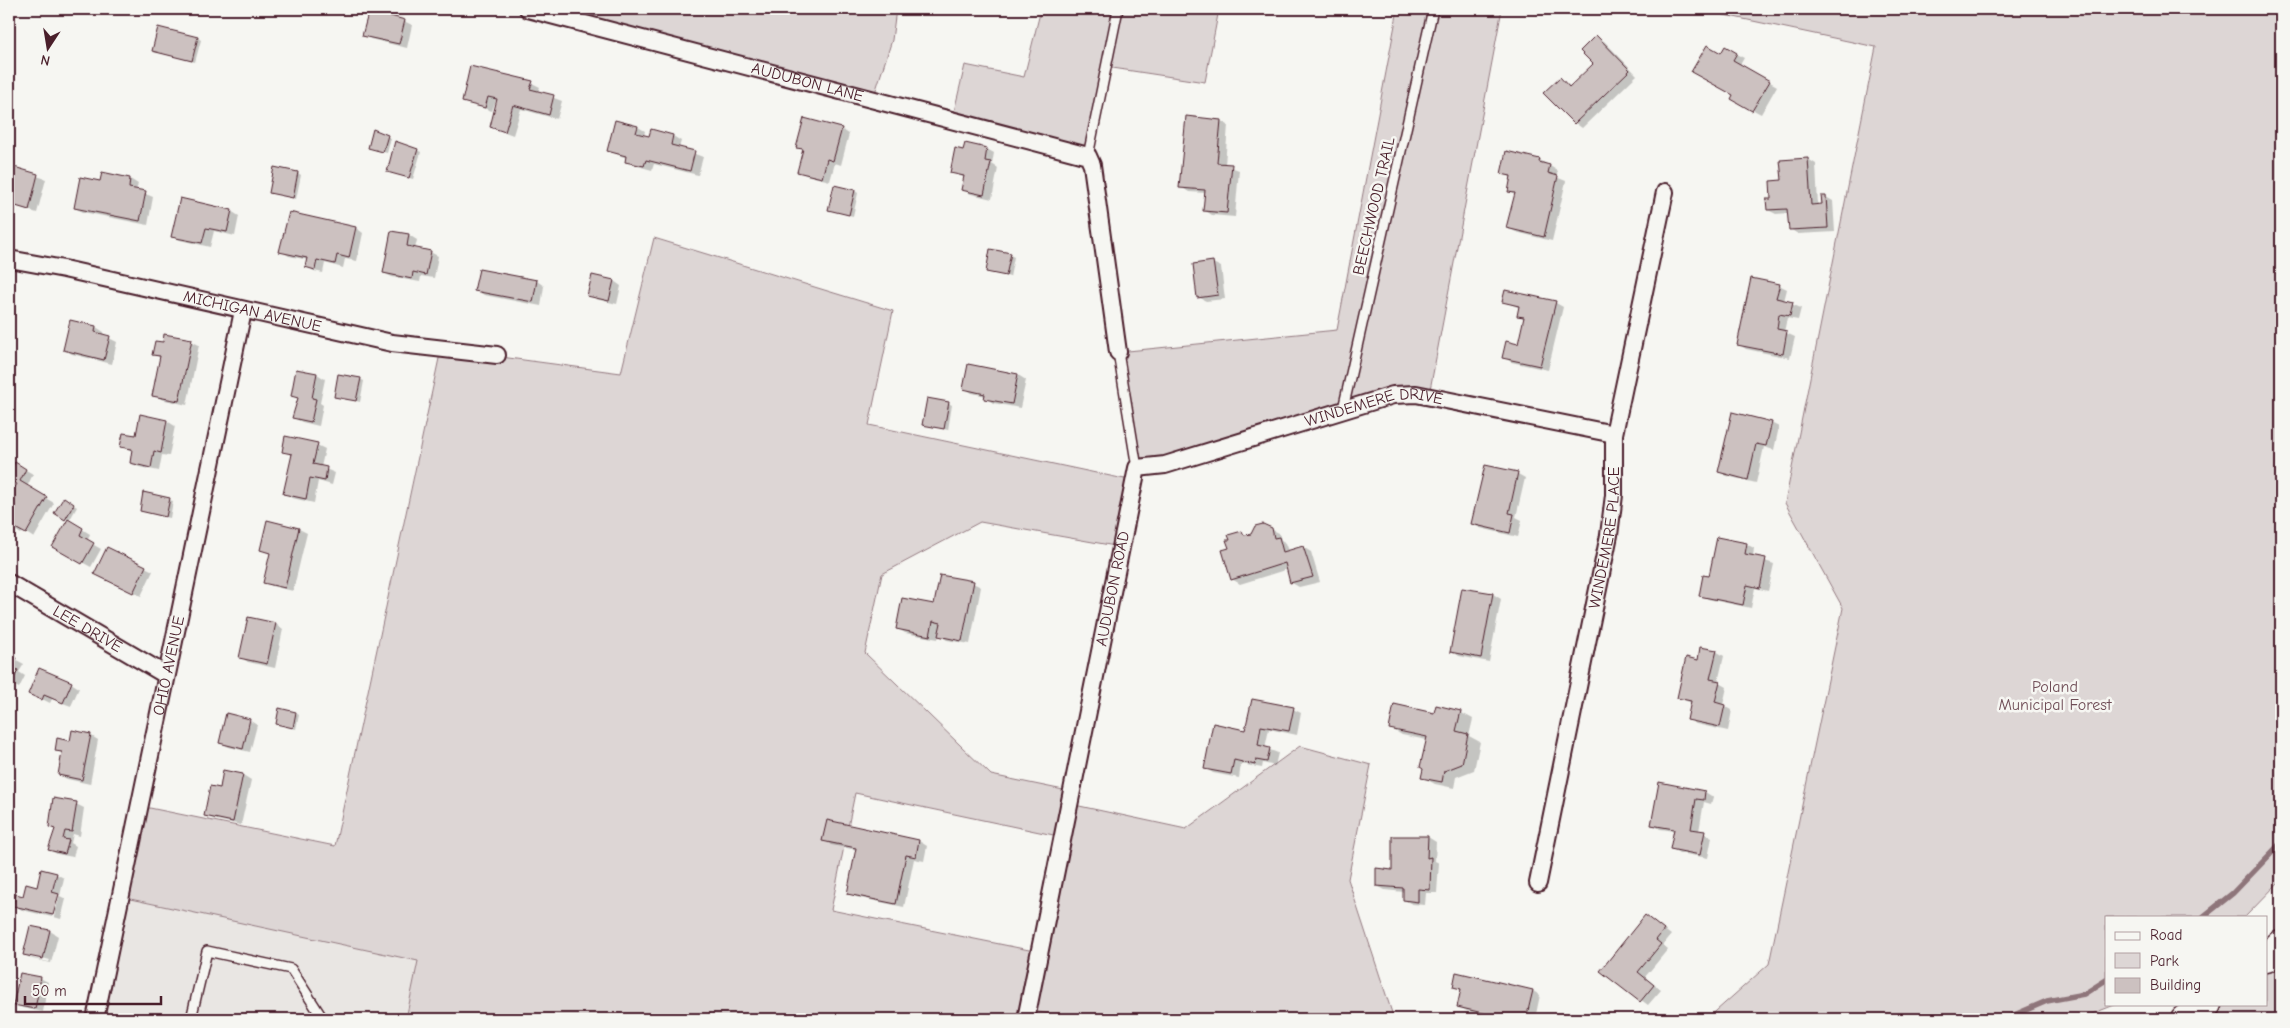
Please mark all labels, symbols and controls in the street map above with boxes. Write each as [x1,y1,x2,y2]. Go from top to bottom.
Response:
north arrow [22,22,72,72]
text: N [39,51,52,69]
street label: AUDUBON LANE [750,59,866,106]
street label: BEECHWOOD TRAIL [1349,135,1399,277]
street label: MICHIGAN AVENUE [182,287,324,336]
street label: WINDEMERE DRIVE [1303,385,1445,431]
street label: WINDEMERE PLACE [1585,466,1623,610]
street label: AUDUBON ROAD [1092,530,1133,648]
street label: LEE DRIVE [50,602,126,656]
street label: OHIO AVENUE [150,614,188,717]
park label: Poland Municipal Forest [1998,678,2112,714]
legend [2105,916,2268,1006]
text: Road [2150,926,2182,944]
text: Park [2150,952,2179,970]
scale bar [25,973,161,1005]
text: Building [2150,976,2201,994]
text: 50 m [32,982,67,1000]

